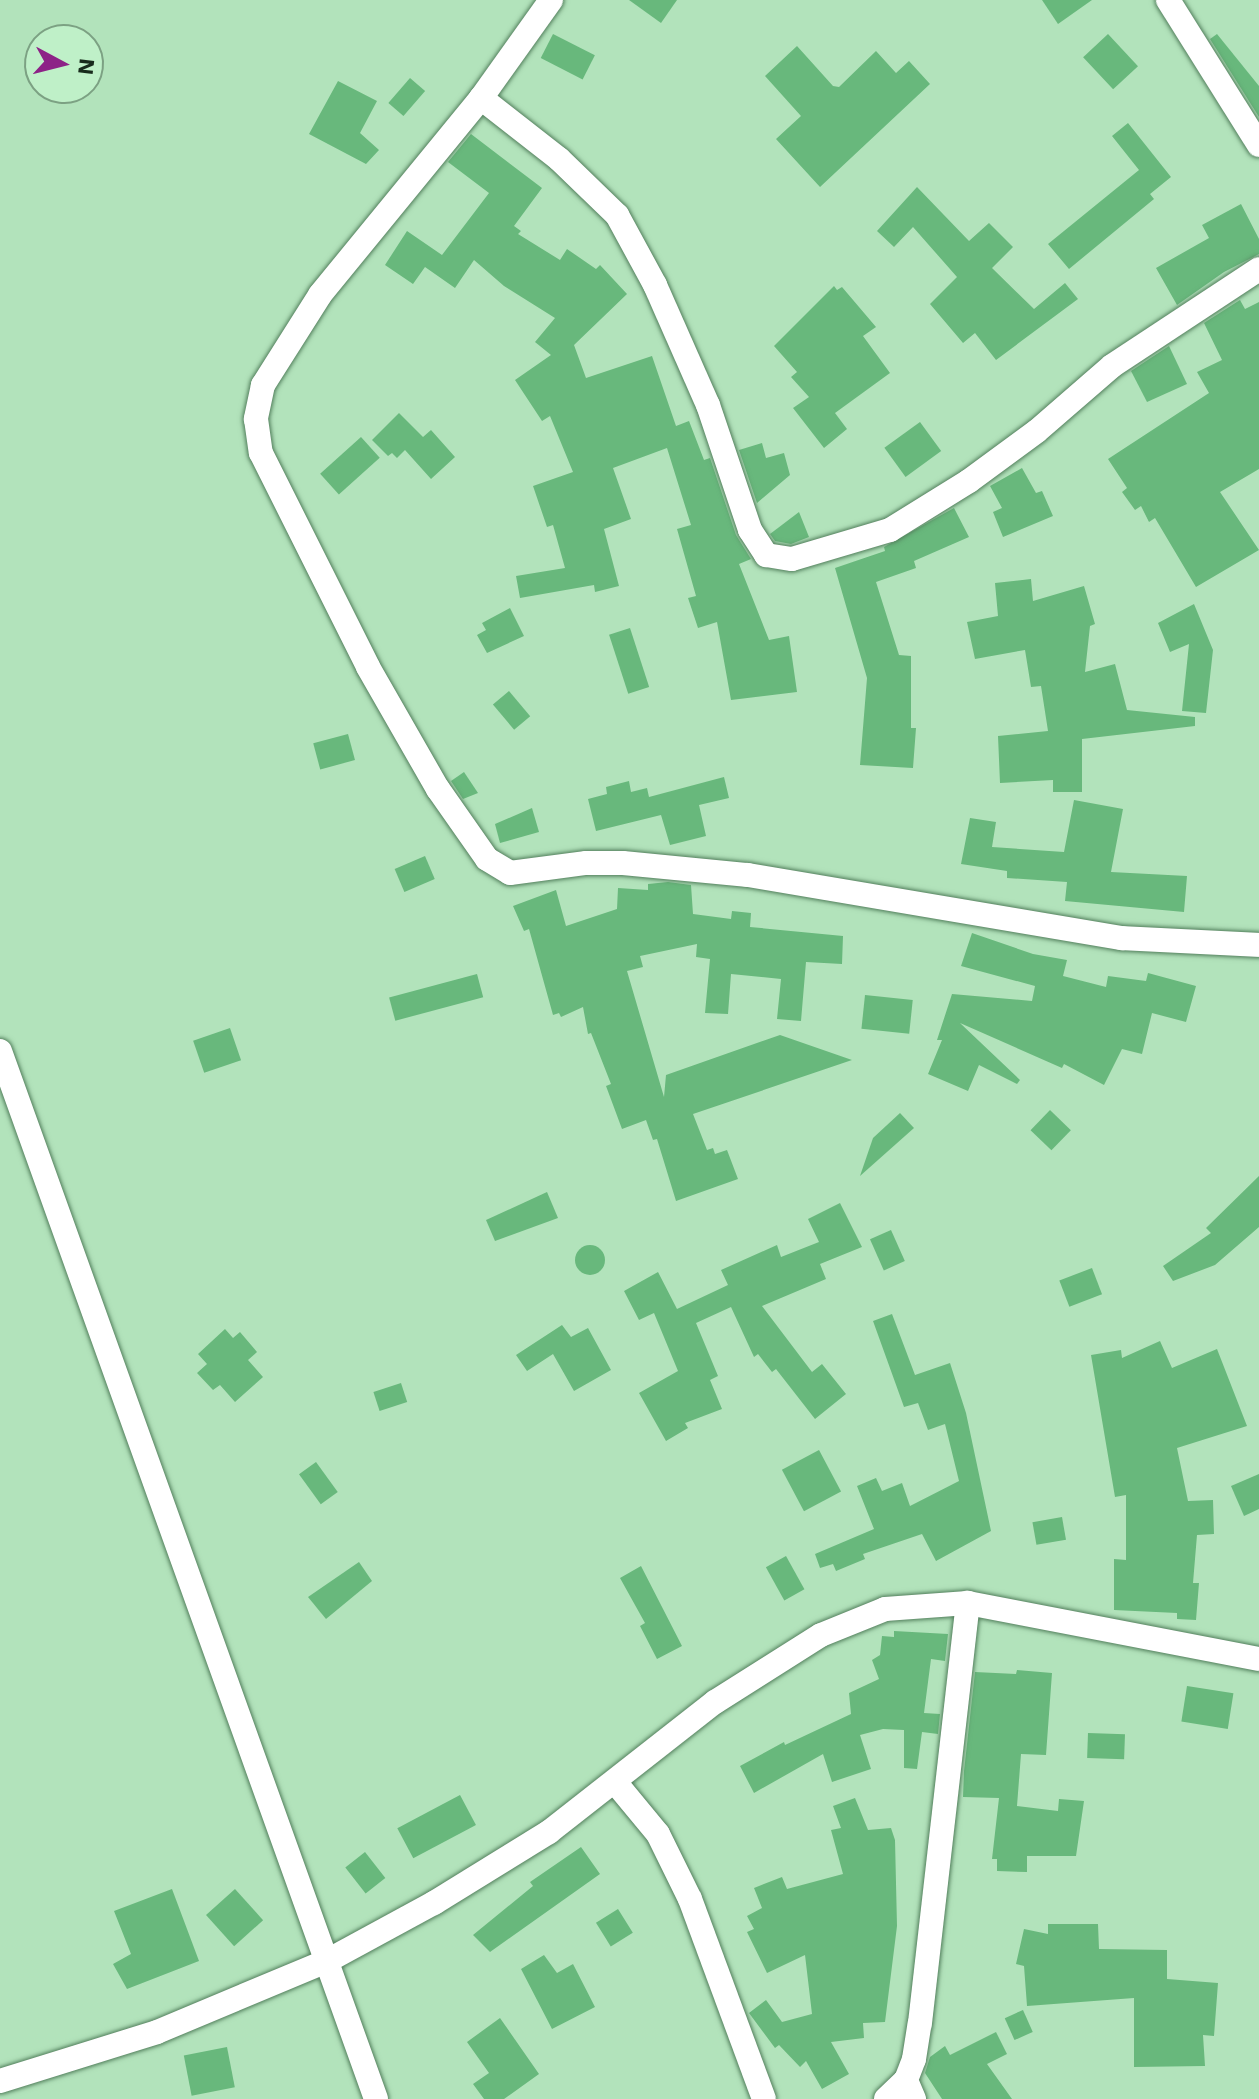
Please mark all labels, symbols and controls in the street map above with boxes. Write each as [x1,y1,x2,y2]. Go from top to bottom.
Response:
north arrow [24,24,104,104]
text: N [73,57,100,76]

